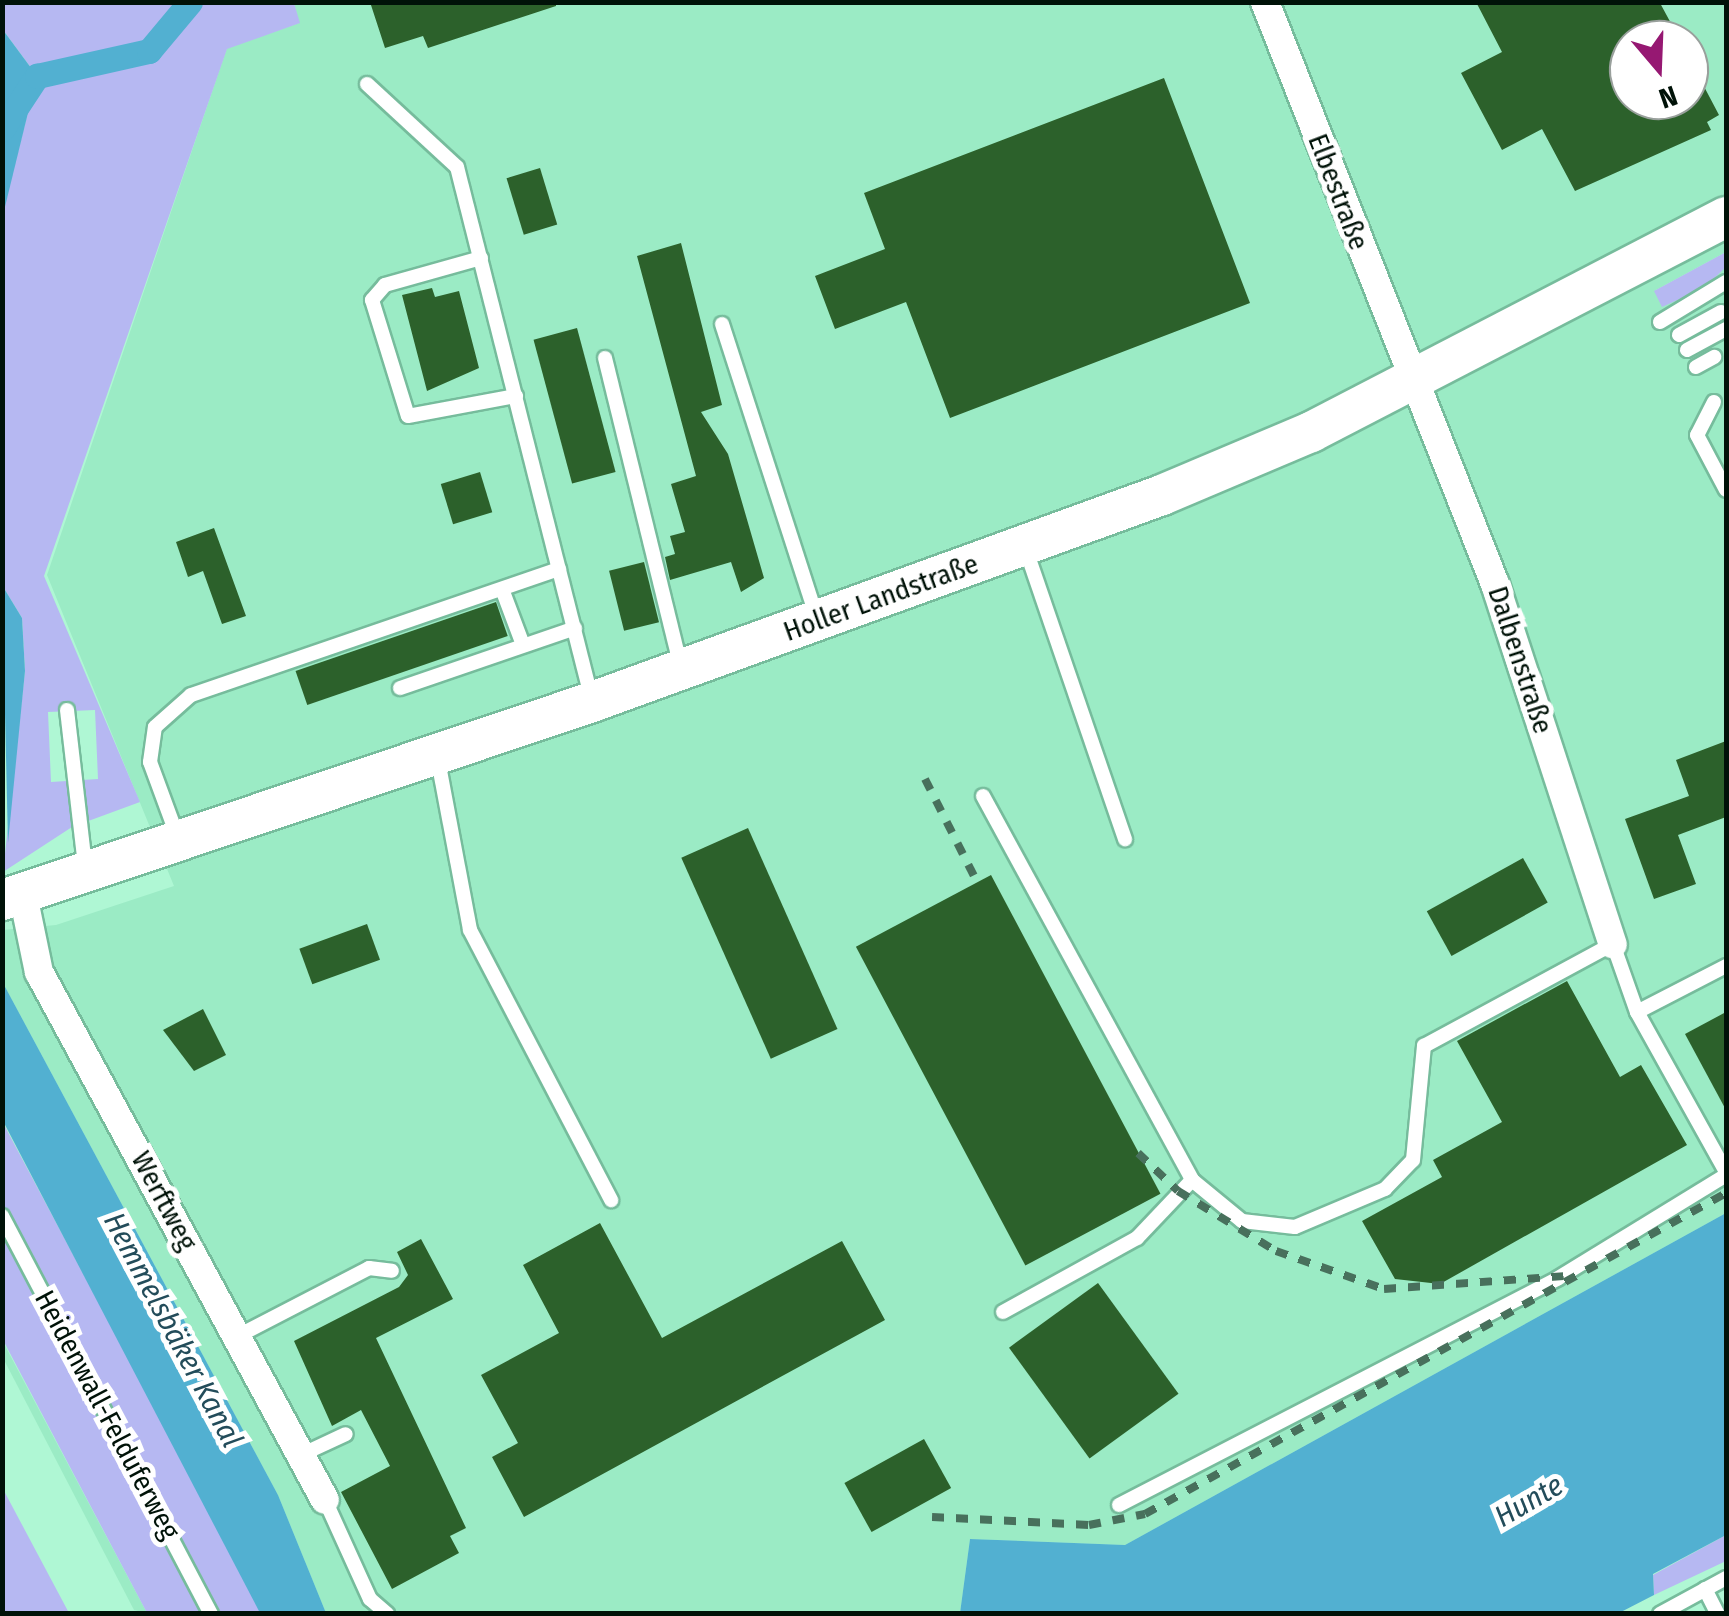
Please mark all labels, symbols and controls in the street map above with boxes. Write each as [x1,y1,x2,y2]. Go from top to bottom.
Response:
north arrow [1609,20,1709,120]
text: N [1655,79,1682,115]
street label: Elbestraße [1301,129,1375,255]
street label: Holler Landstraße [779,547,983,649]
street label: Dalbenstraße [1480,582,1560,738]
street label: Werftweg [124,1146,204,1256]
water label: Hemmelsbäker Kanal [96,1206,250,1454]
street label: Heidenwall-Felduferweg [27,1285,187,1545]
water label: Hunte [1488,1467,1570,1535]

